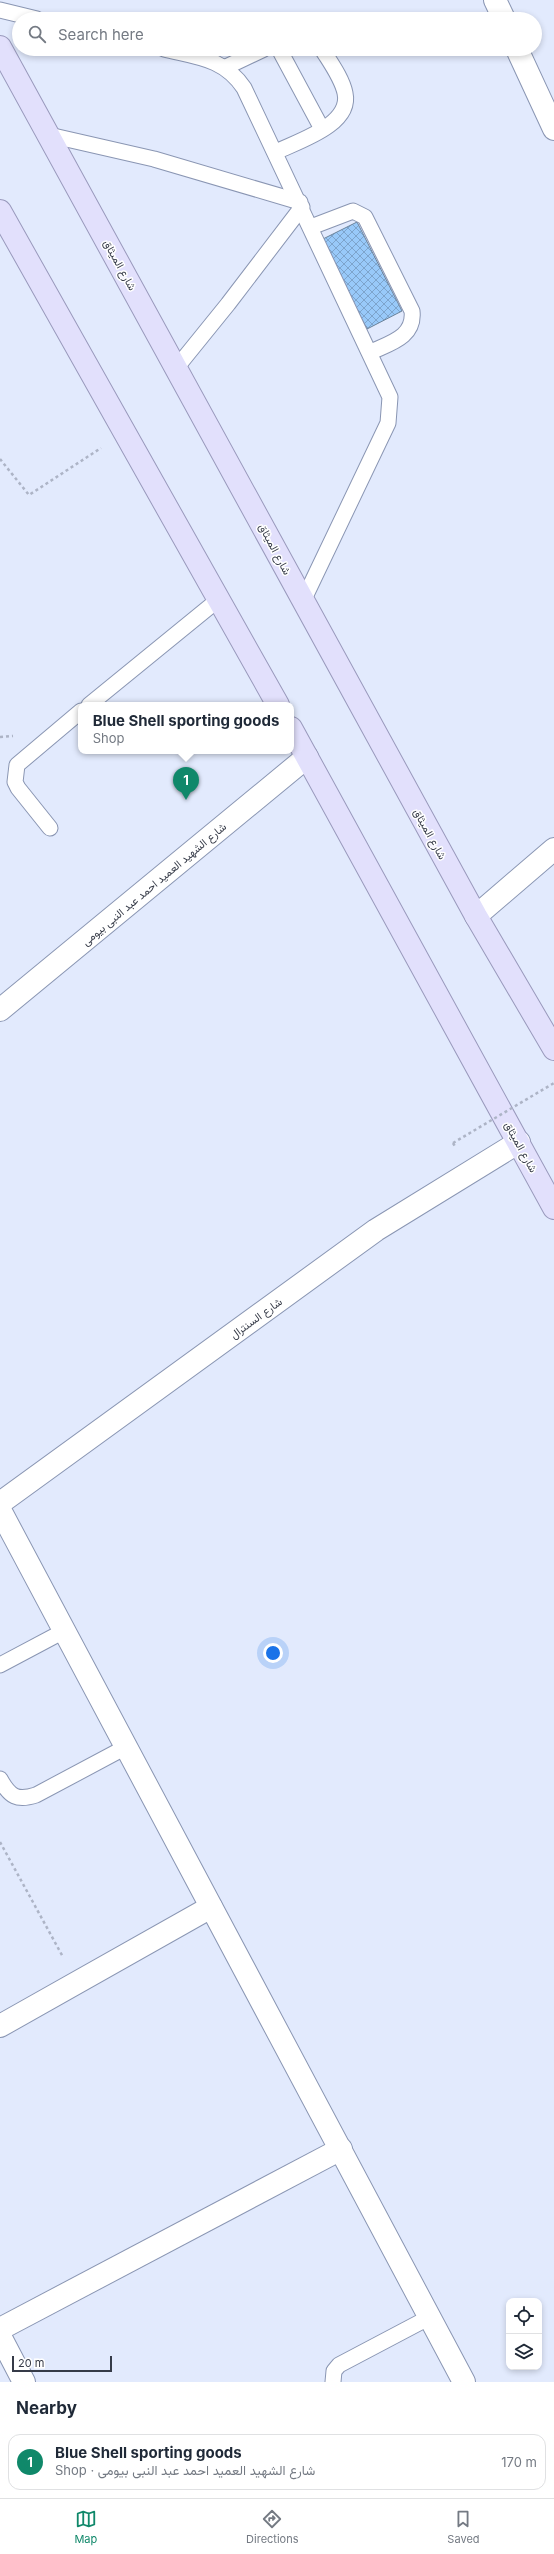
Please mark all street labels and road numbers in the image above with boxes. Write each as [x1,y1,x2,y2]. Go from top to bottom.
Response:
street label: شارع الميثاق [99,237,140,294]
street label: شارع الميثاق [255,521,294,578]
street label: شارع الميثاق [409,806,450,863]
street label: شارع الشهيد العميد احمد عبد النبى بيومى [79,819,230,949]
street label: شارع الميثاق [500,1119,541,1176]
street label: شارع السنترال [227,1294,286,1342]

